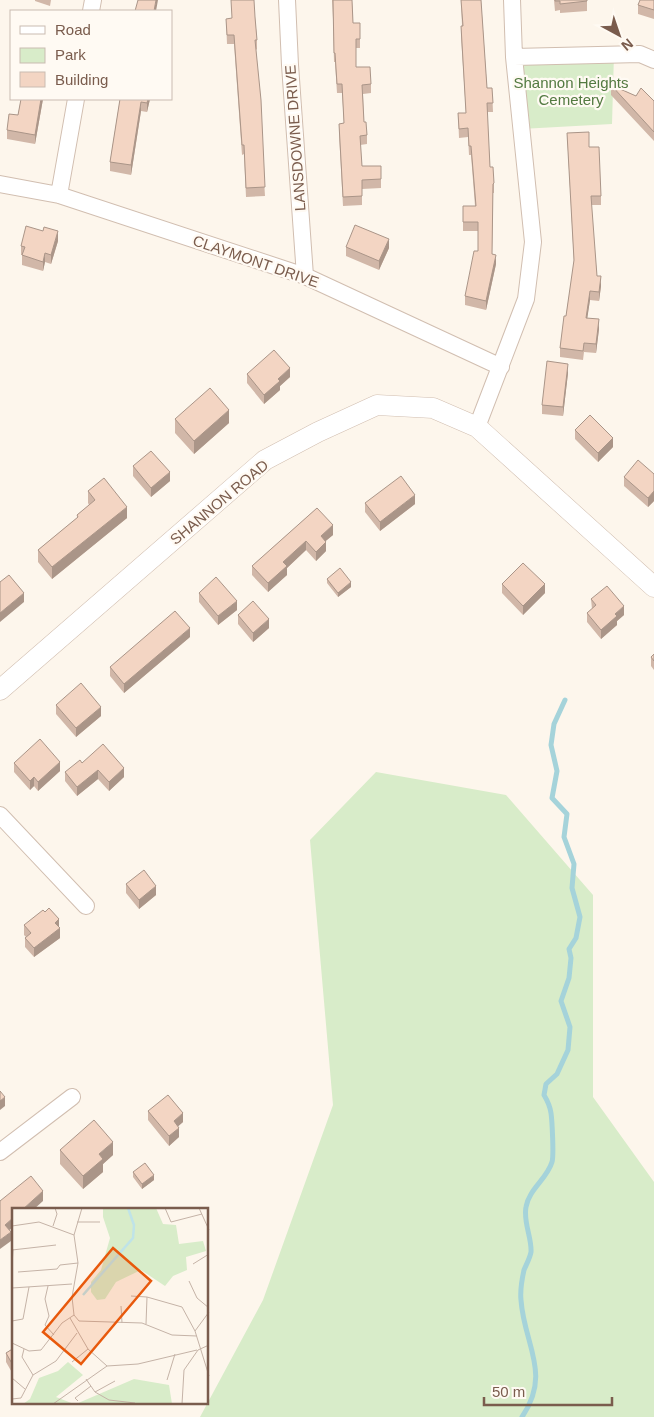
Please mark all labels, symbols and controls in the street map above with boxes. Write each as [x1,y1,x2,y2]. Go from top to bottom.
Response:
legend [10,10,172,100]
north arrow [594,10,644,60]
text: Road [55,21,91,38]
text: N [618,36,636,54]
text: Park [55,46,86,63]
street label: LANSDOWNE DRIVE [281,64,309,212]
text: Building [55,71,108,88]
park label: Shannon Heights Cemetery [513,74,629,108]
street label: CLAYMONT DRIVE [191,231,321,291]
street label: SHANNON ROAD [167,456,272,548]
inset map [12,1208,209,1404]
scale bar [484,1374,612,1406]
text: 50 m [492,1383,525,1400]

